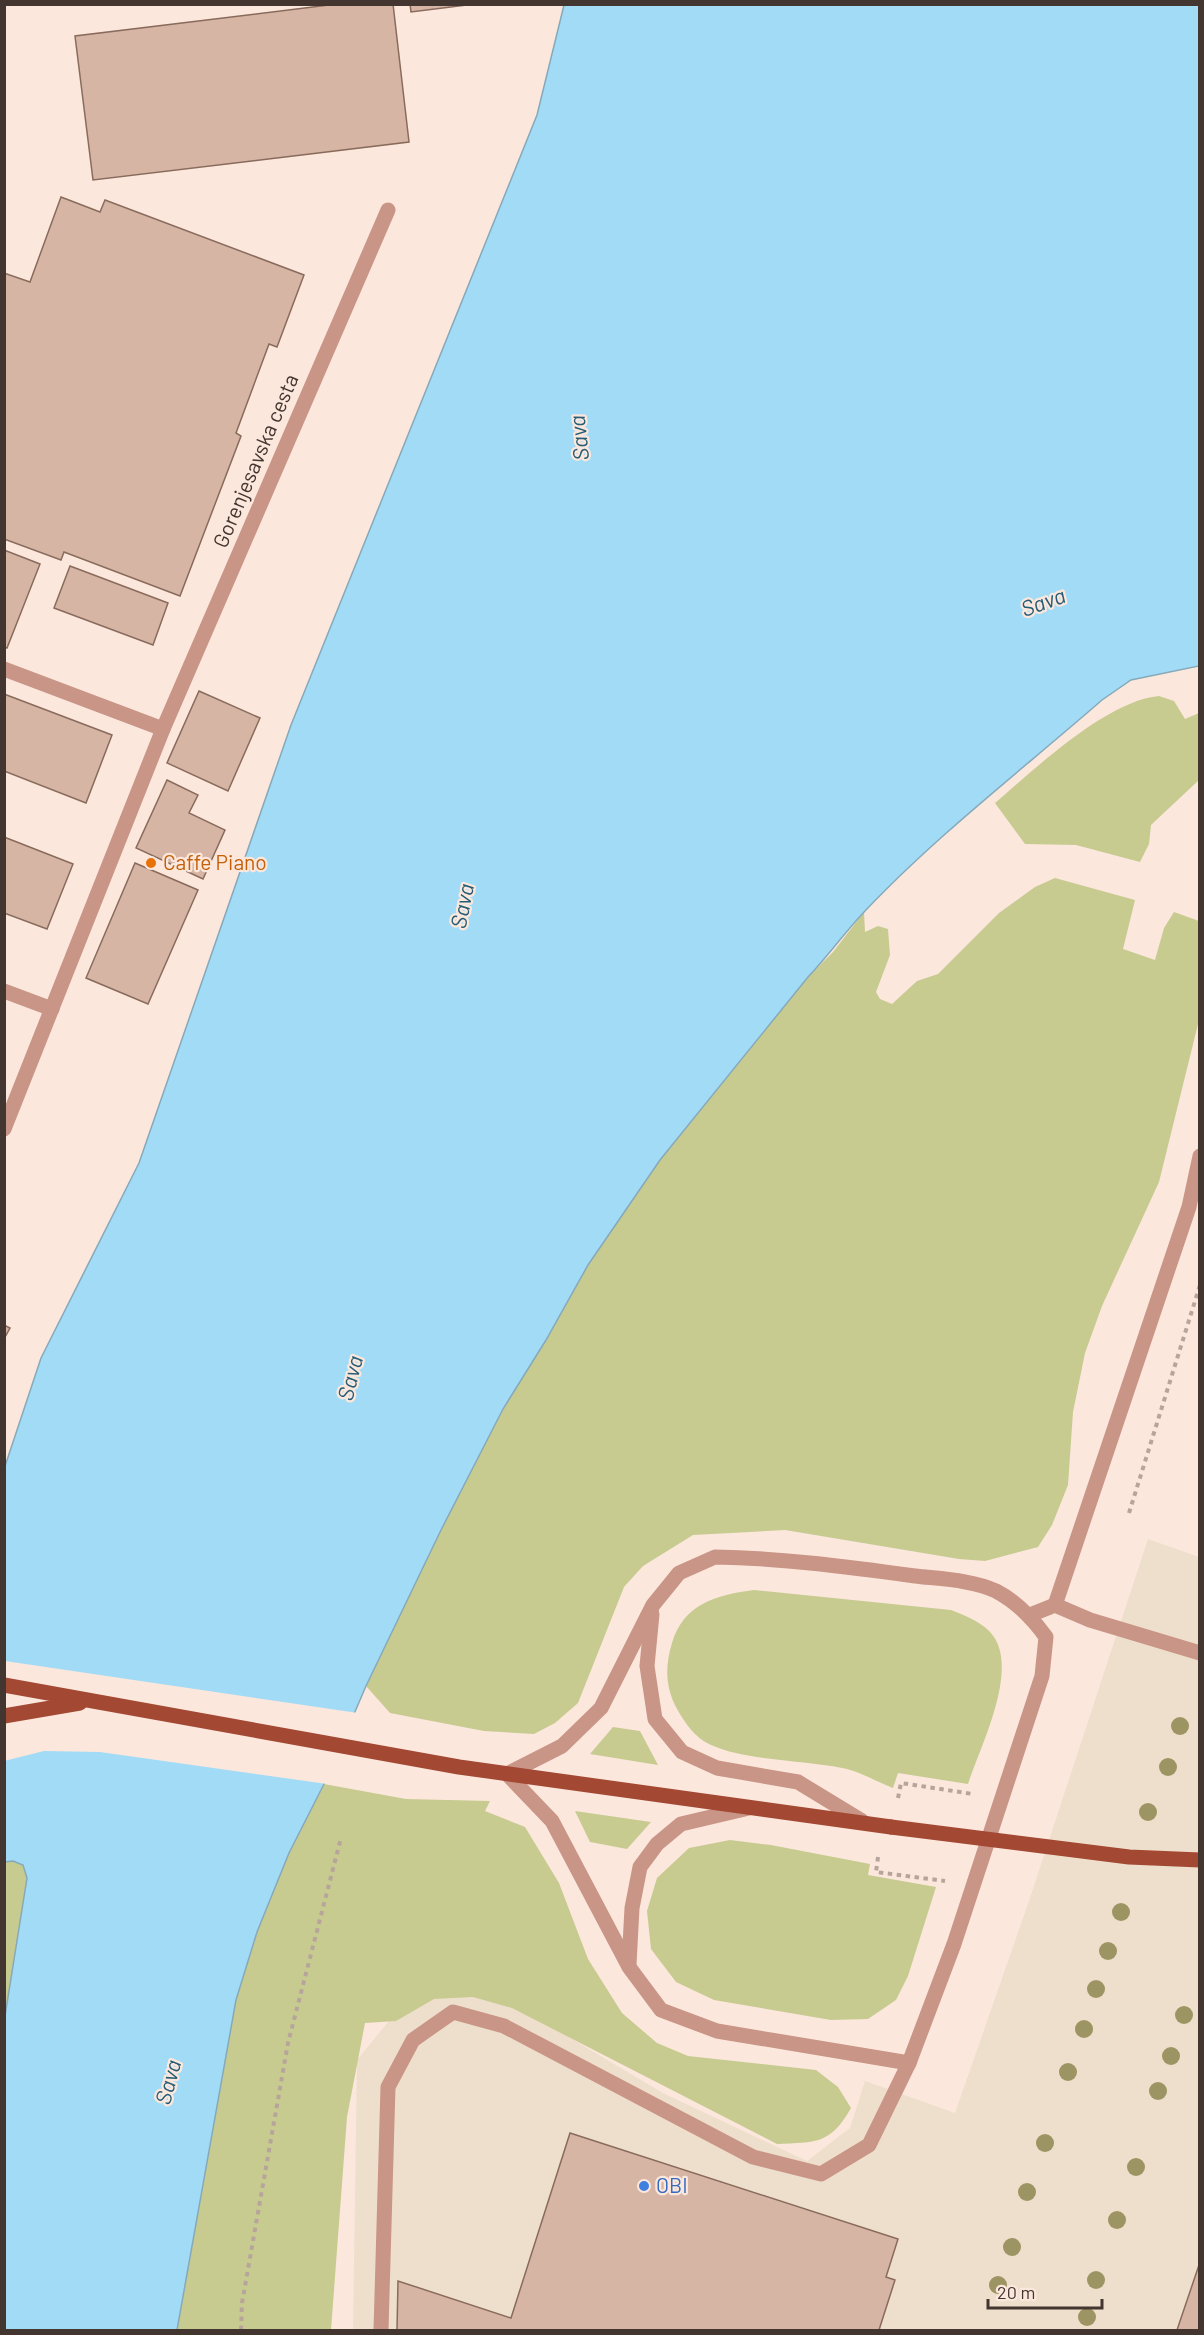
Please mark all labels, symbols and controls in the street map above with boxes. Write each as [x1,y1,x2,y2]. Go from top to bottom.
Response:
street label: Gorenjesavska cesta [207,370,303,551]
water label: Sava [563,414,593,462]
water label: Sava [1017,581,1068,621]
place label: Caffe Piano [163,849,267,874]
marker: Caffe Piano [144,856,158,870]
water label: Sava [444,881,478,931]
water label: Sava [331,1353,367,1403]
water label: Sava [149,2056,185,2107]
place label: OBI [656,2172,688,2197]
marker: OBI [637,2179,651,2193]
scale bar [988,2272,1102,2310]
text: 20 m [997,2281,1035,2303]

